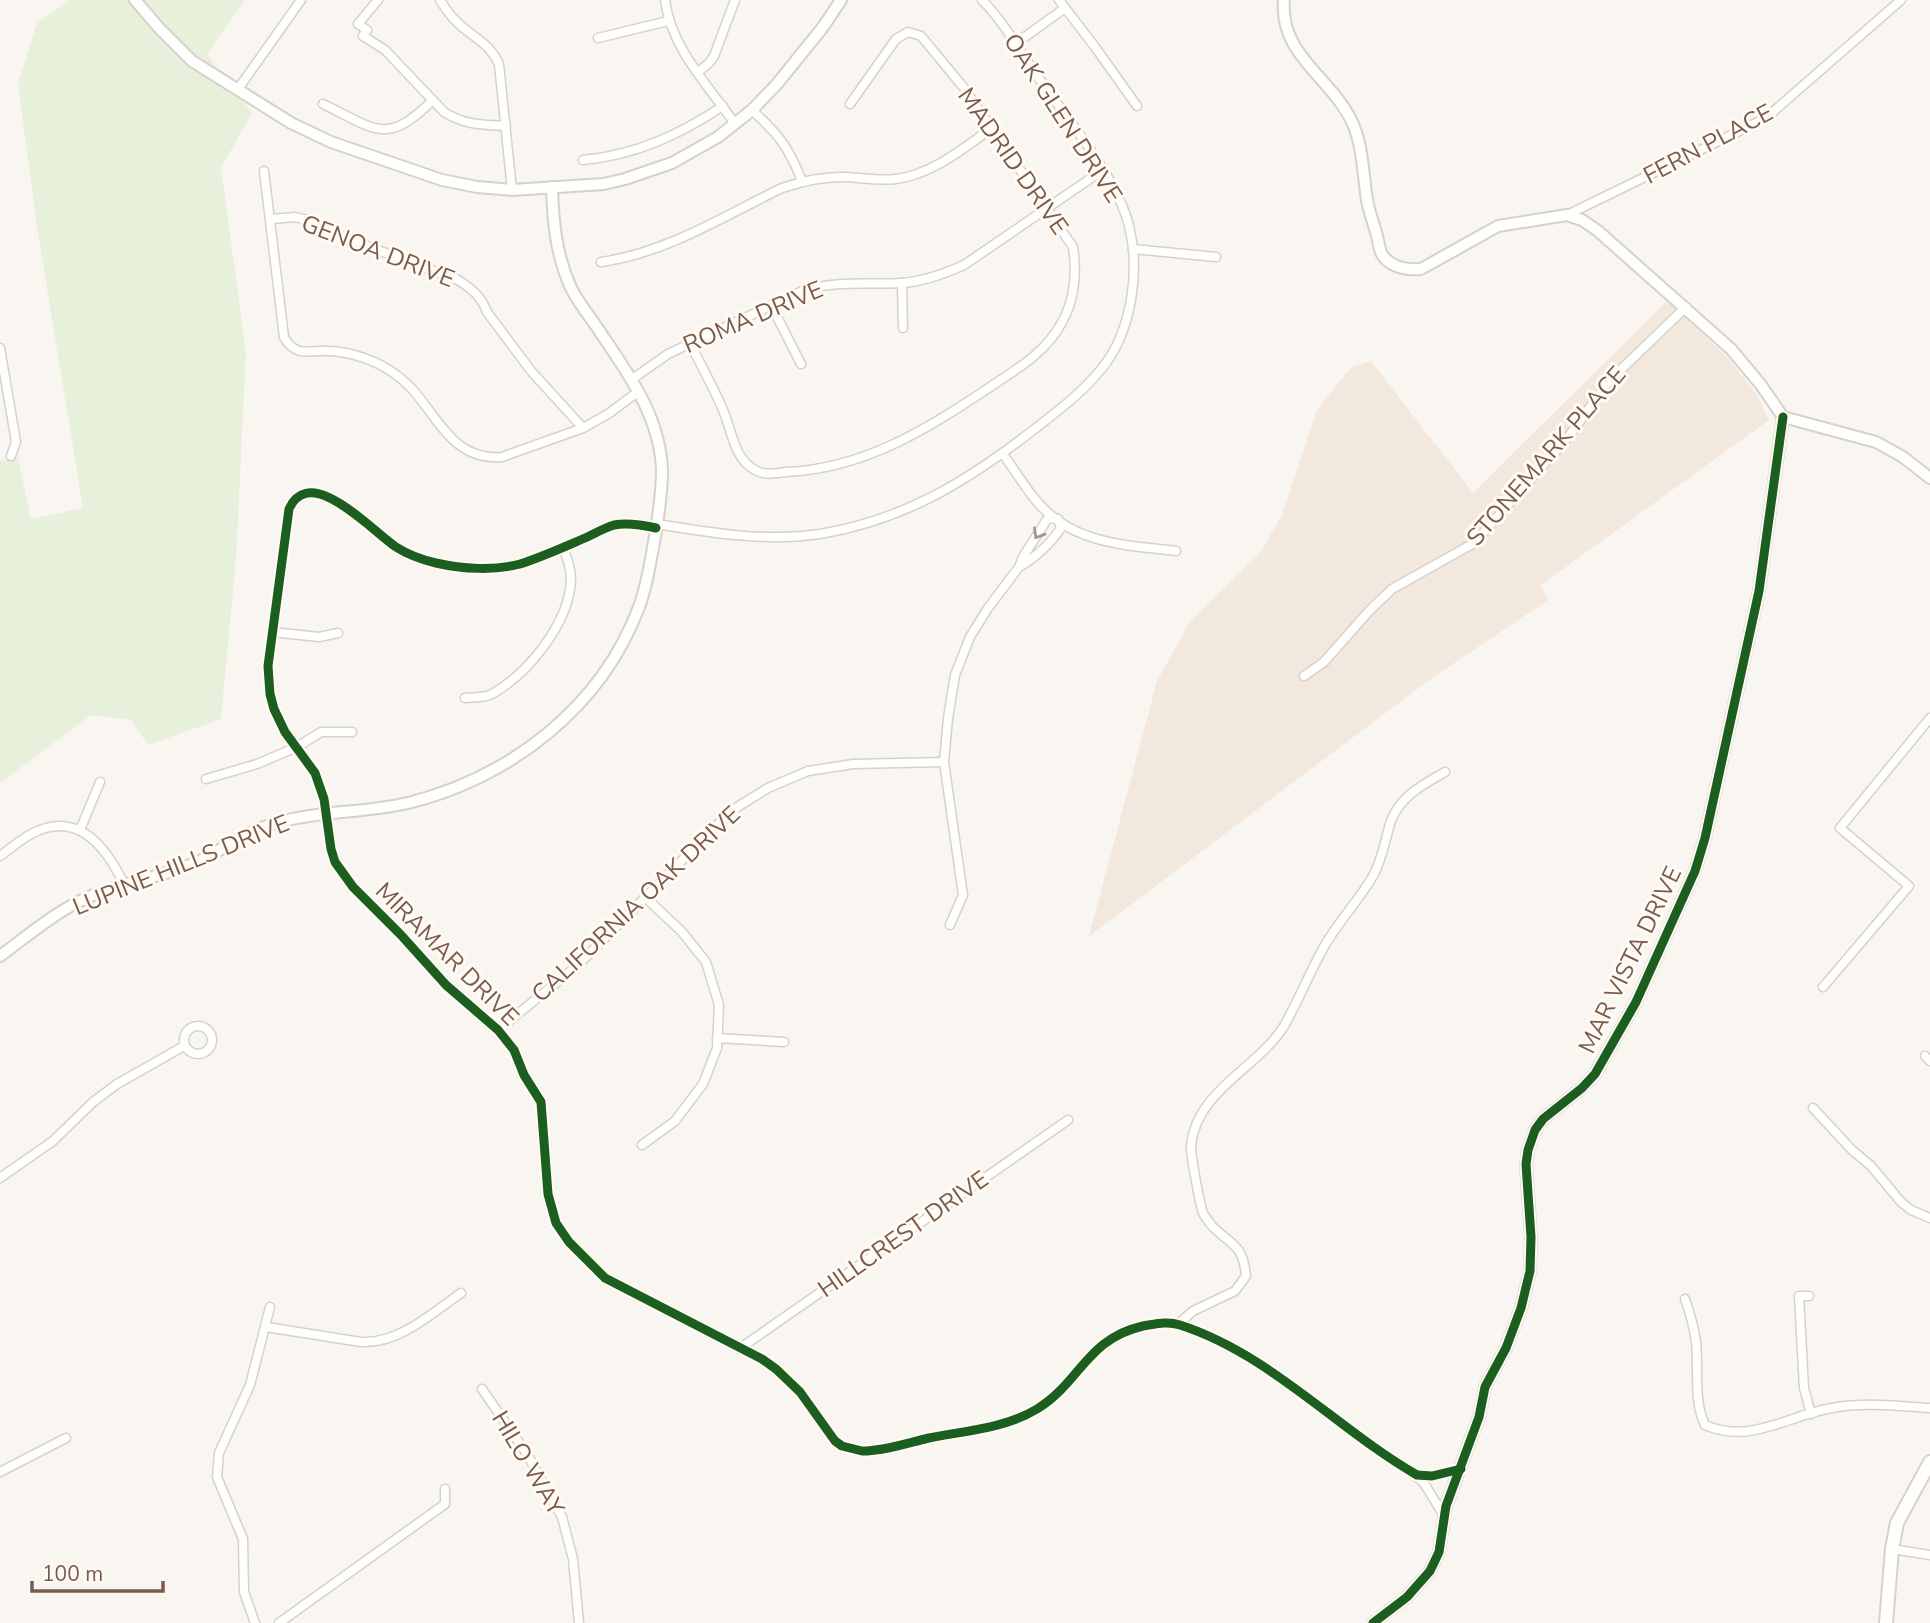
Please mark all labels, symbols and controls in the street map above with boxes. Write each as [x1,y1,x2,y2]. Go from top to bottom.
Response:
street label: OAK GLEN DRIVE [996,27,1130,209]
street label: MADRID DRIVE [950,81,1076,241]
street label: FERN PLACE [1638,96,1778,192]
street label: GENOA DRIVE [297,207,459,295]
street label: ROMA DRIVE [678,273,828,361]
street label: STONEMARK PLACE [1459,359,1633,553]
one-way arrow [1033,527,1046,540]
street label: CALIFORNIA OAK DRIVE [525,799,747,1009]
street label: LUPINE HILLS DRIVE [68,807,294,923]
street label: MAR VISTA DRIVE [1571,861,1689,1059]
street label: MIRAMAR DRIVE [368,875,526,1033]
street label: HILLCREST DRIVE [811,1163,995,1305]
street label: HILO WAY [484,1405,572,1522]
scale bar [32,1550,163,1594]
text: 100 m [42,1560,103,1588]

